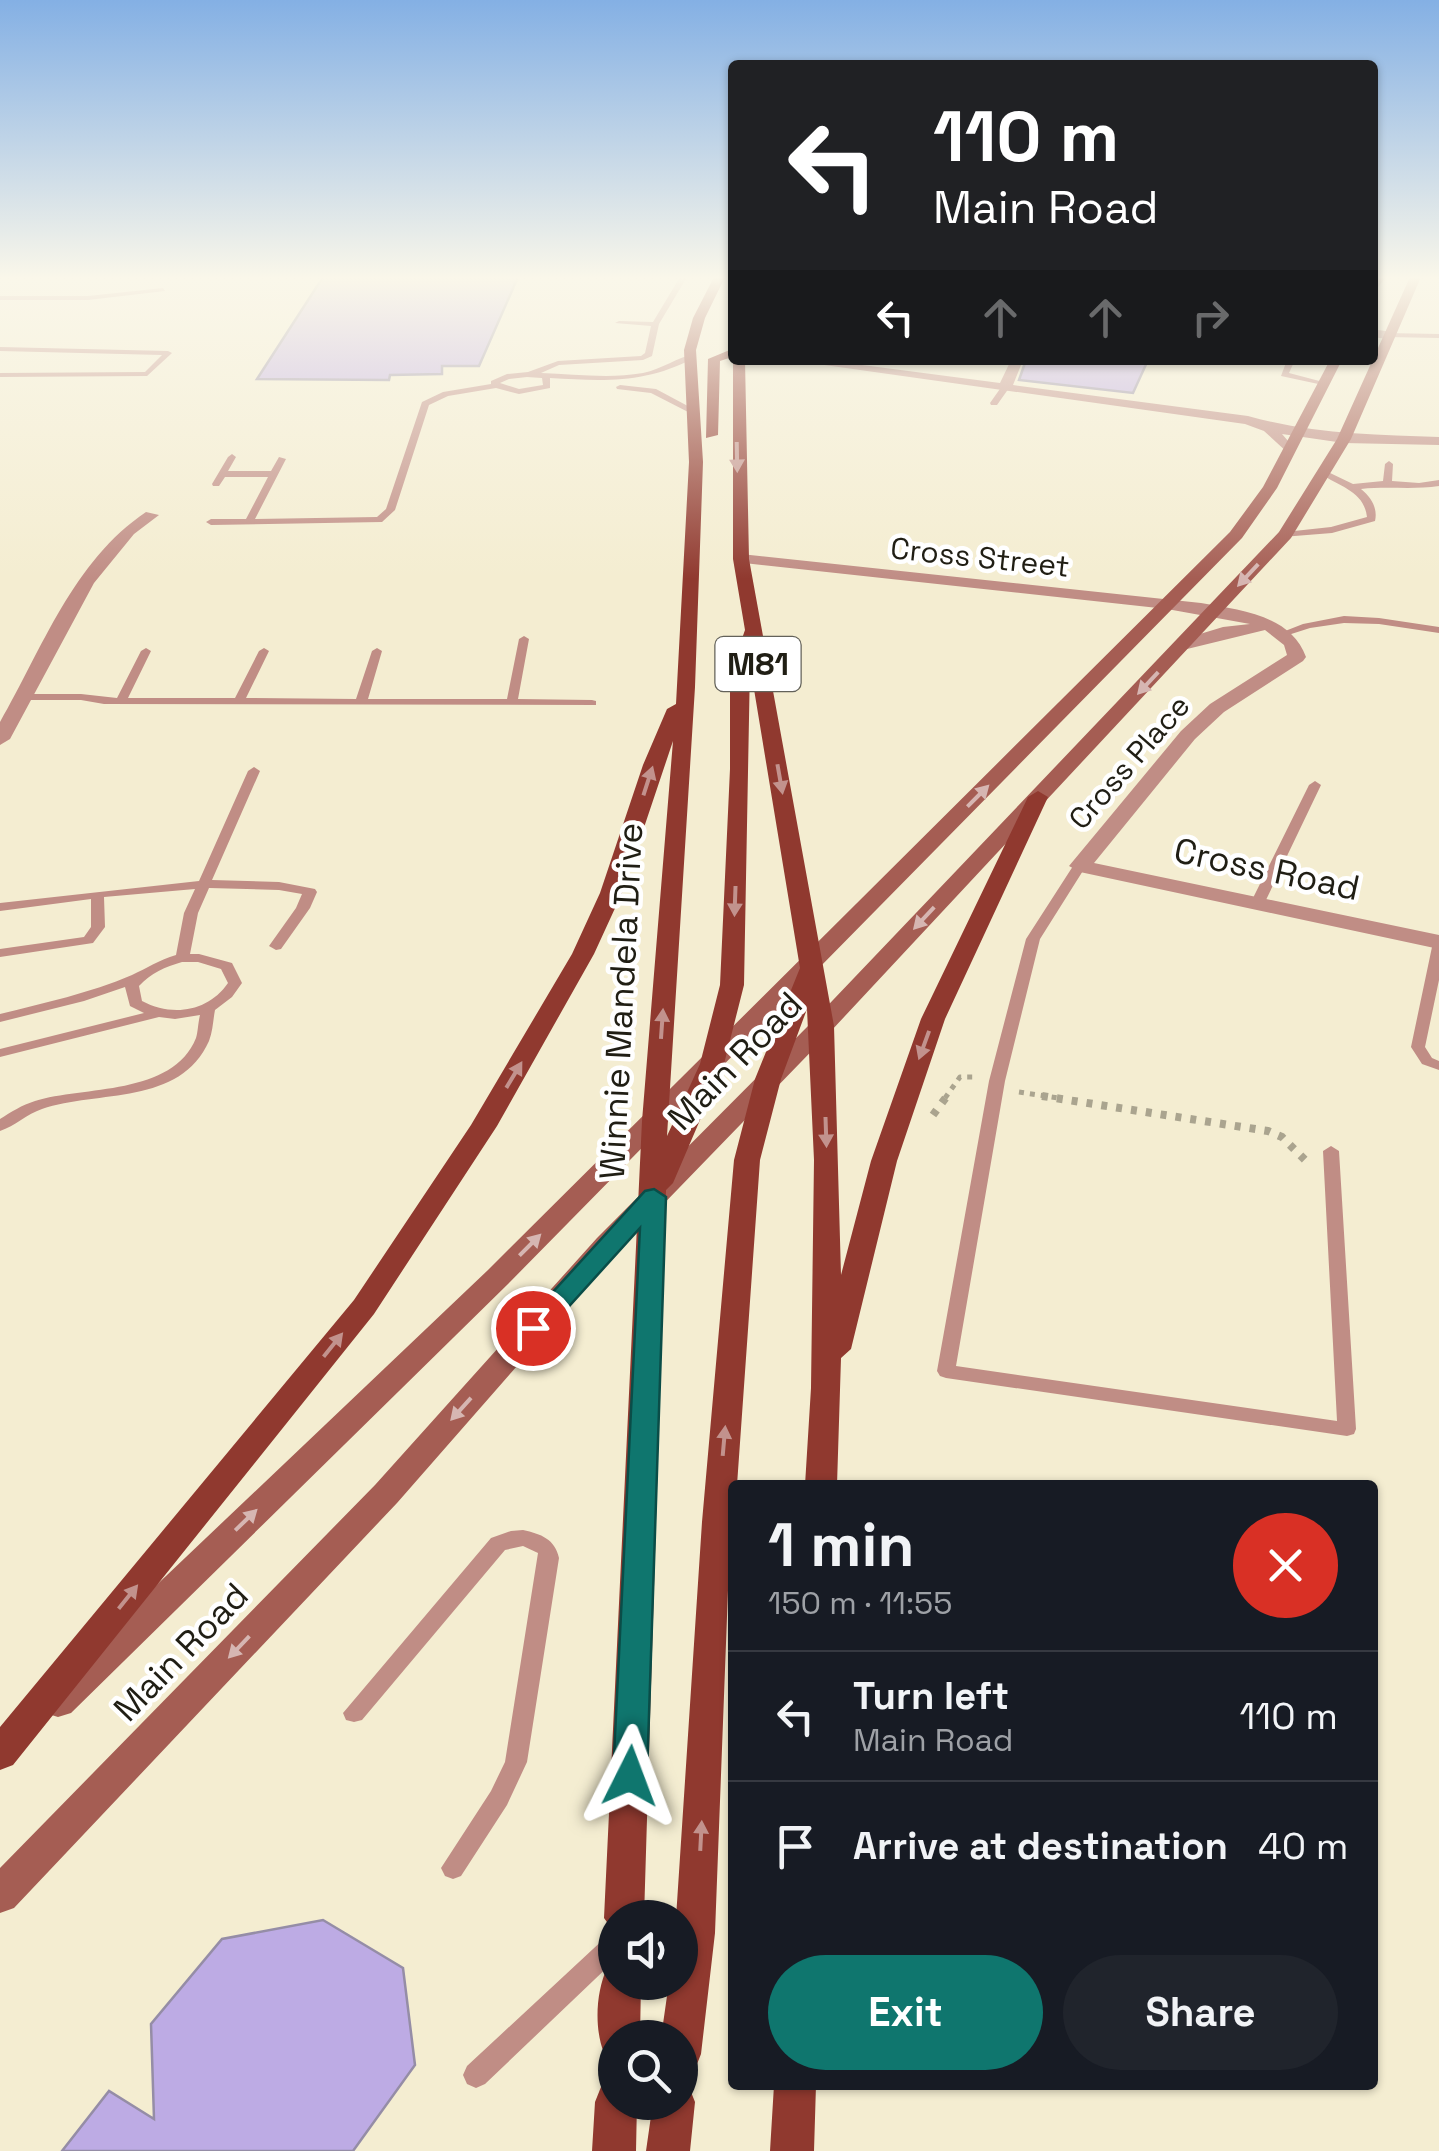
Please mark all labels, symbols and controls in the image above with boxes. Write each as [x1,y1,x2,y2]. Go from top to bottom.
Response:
text: 110 m [933,92,1119,181]
icon: left [768,100,898,230]
text: Main Road [933,179,1158,236]
icon: left [868,290,923,345]
icon: ahead [973,290,1028,345]
icon: ahead [1078,290,1133,345]
icon: right [1183,290,1238,345]
one-way arrow [730,442,746,474]
street label: Cross Street [889,528,1071,586]
one-way arrow [1238,562,1260,587]
road number: M81 [716,637,800,691]
one-way arrow [1137,671,1160,695]
street label: Cross Place [1060,687,1198,837]
one-way arrow [772,764,788,795]
one-way arrow [641,765,656,795]
one-way arrow [966,784,989,808]
street label: Winnie Mandela Drive [590,822,652,1180]
street label: Cross Road [1170,828,1364,910]
one-way arrow [727,886,743,918]
one-way arrow [913,906,936,930]
street label: Main Road [658,983,812,1139]
one-way arrow [654,1008,670,1039]
one-way arrow [916,1030,931,1060]
one-way arrow [505,1061,522,1089]
one-way arrow [818,1116,834,1148]
one-way arrow [518,1234,541,1258]
pin [491,1286,576,1371]
icon: arrive [506,1301,561,1356]
one-way arrow [322,1332,343,1357]
one-way arrow [450,1397,472,1422]
one-way arrow [717,1425,733,1457]
text: 1 min [768,1507,915,1584]
one-way arrow [234,1509,258,1532]
button: close [1233,1513,1338,1618]
street label: Main Road [104,1574,258,1730]
text: 150 m · 11:55 [768,1583,952,1623]
one-way arrow [117,1584,138,1609]
one-way arrow [228,1634,251,1658]
text: Turn left [853,1672,1009,1720]
icon: left [768,1689,823,1744]
text: 110 m [1239,1692,1338,1740]
text: Main Road [853,1720,1013,1760]
position arrow [578,1724,682,1828]
one-way arrow [693,1819,709,1851]
icon: arrive [768,1819,823,1874]
text: Arrive at destination [853,1822,1228,1870]
text: 40 m [1258,1822,1349,1870]
map controls [598,1900,698,2120]
button: sound [598,1900,698,2000]
button: Exit [768,1955,1043,2070]
button: Share [1063,1955,1338,2070]
button: search [598,2020,698,2120]

